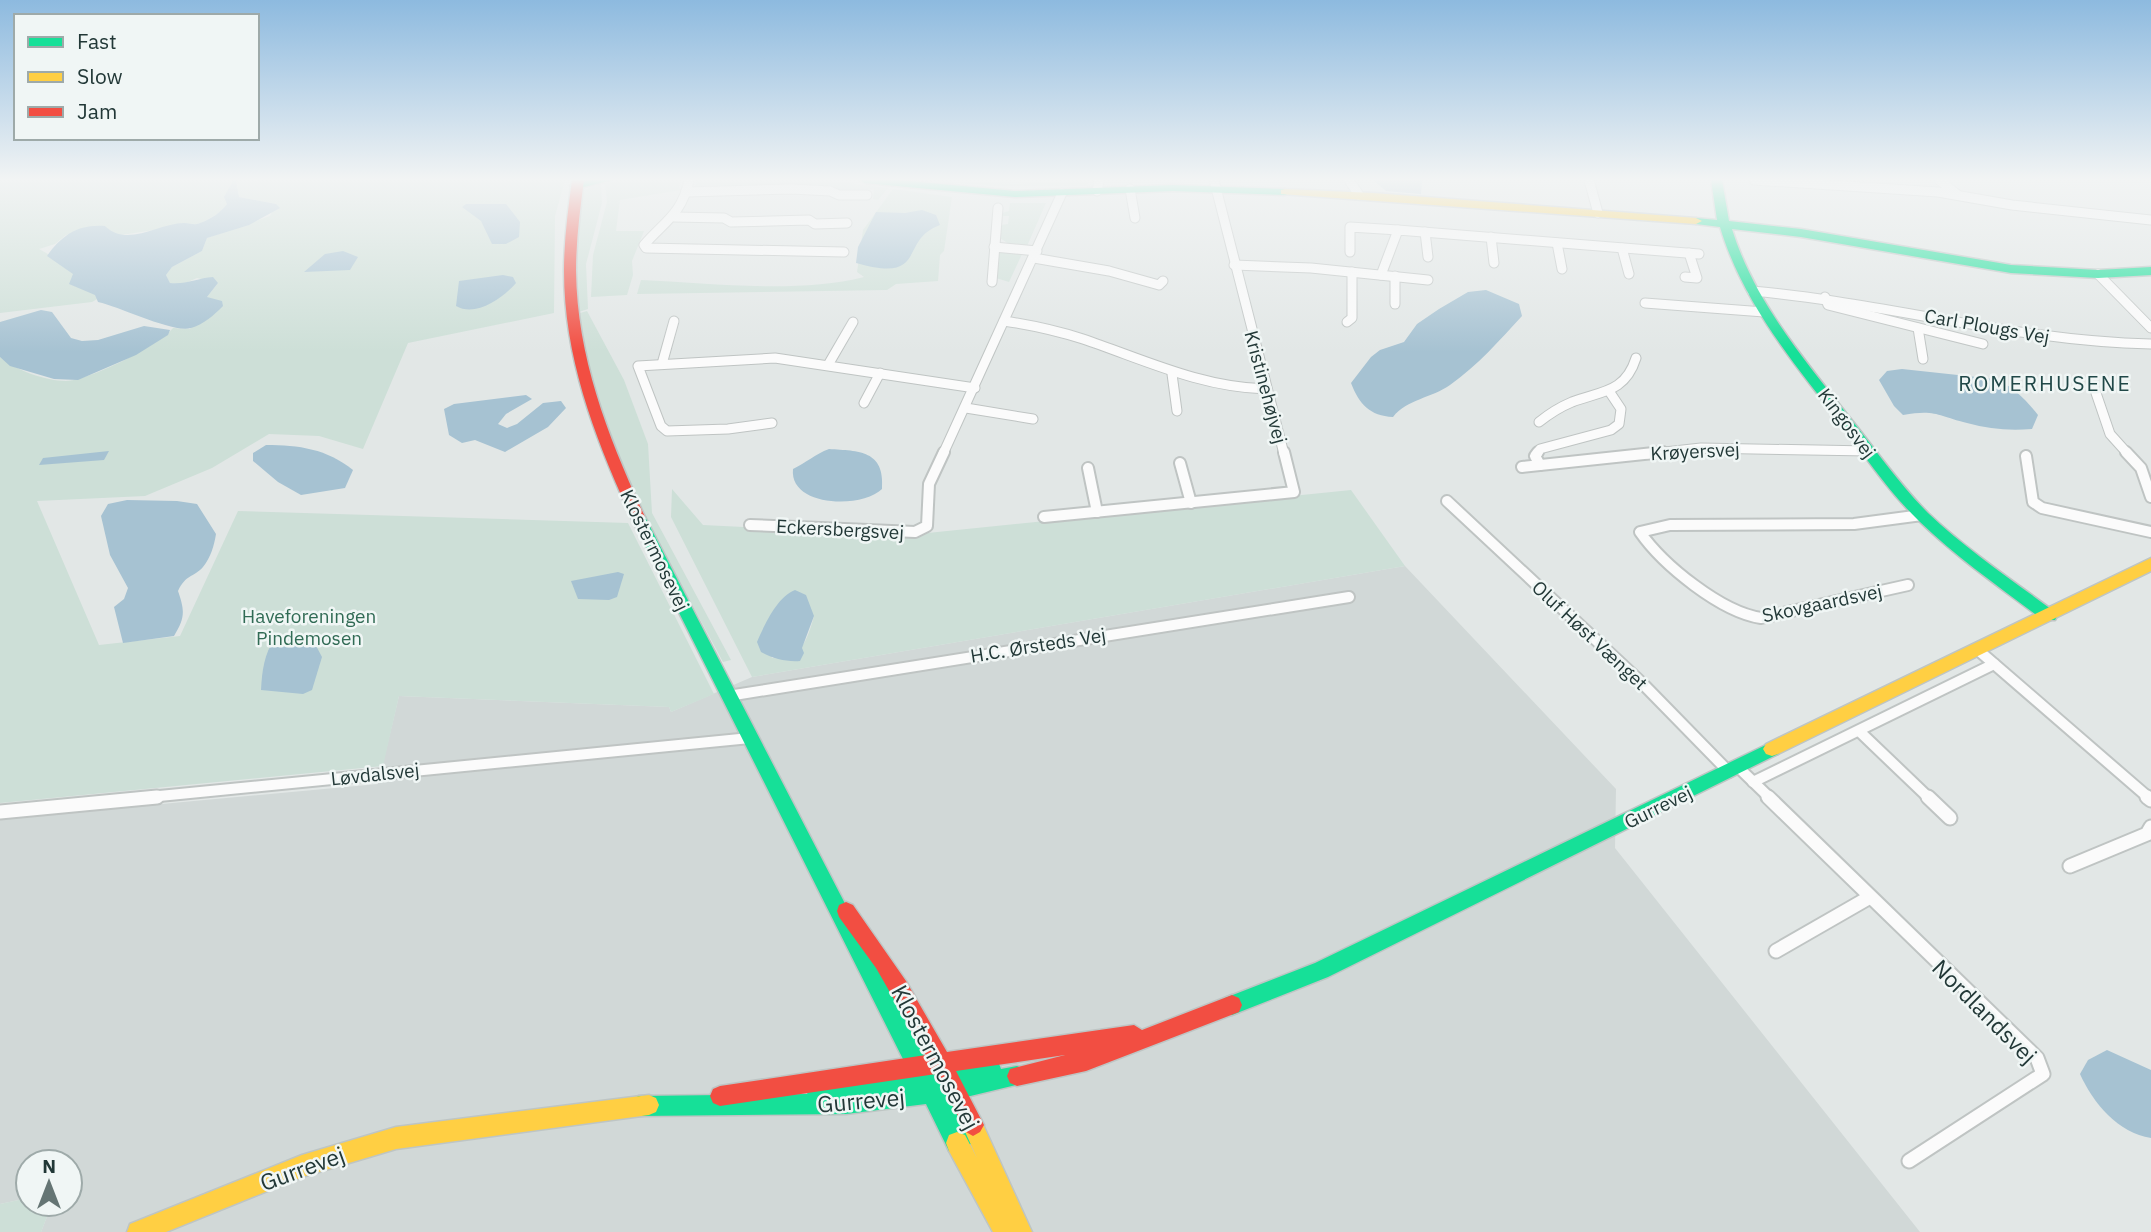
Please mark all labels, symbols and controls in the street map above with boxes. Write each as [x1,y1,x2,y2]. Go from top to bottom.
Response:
legend [14,14,259,140]
text: Fast [77,27,117,55]
text: Slow [77,62,123,90]
text: Jam [77,97,117,125]
street label: Carl Plougs Vej [1923,303,2051,349]
street label: Kristinehøjvej [1239,328,1293,446]
district label: ROMERHUSENE [1958,369,2132,397]
street label: Kingosvej [1813,383,1881,463]
street label: Krøyersvej [1650,437,1740,465]
street label: Klostermosevej [615,485,695,615]
street label: Eckersbergsvej [775,514,905,544]
street label: Oluf Høst Vænget [1527,575,1653,695]
street label: Skovgaardsvej [1760,579,1884,627]
park label: Haveforeningen Pindemosen [242,604,376,650]
street label: H.C. Ørsteds Vej [968,622,1108,668]
street label: Løvdalsvej [330,757,420,791]
street label: Gurrevej [1620,780,1696,834]
street label: Nordlandsvej [1926,952,2044,1070]
street label: Klostermosevej [885,979,987,1135]
street label: Gurrevej [816,1081,906,1119]
street label: Gurrevej [256,1139,348,1197]
north arrow [14,1148,84,1218]
text: N [42,1154,56,1178]

